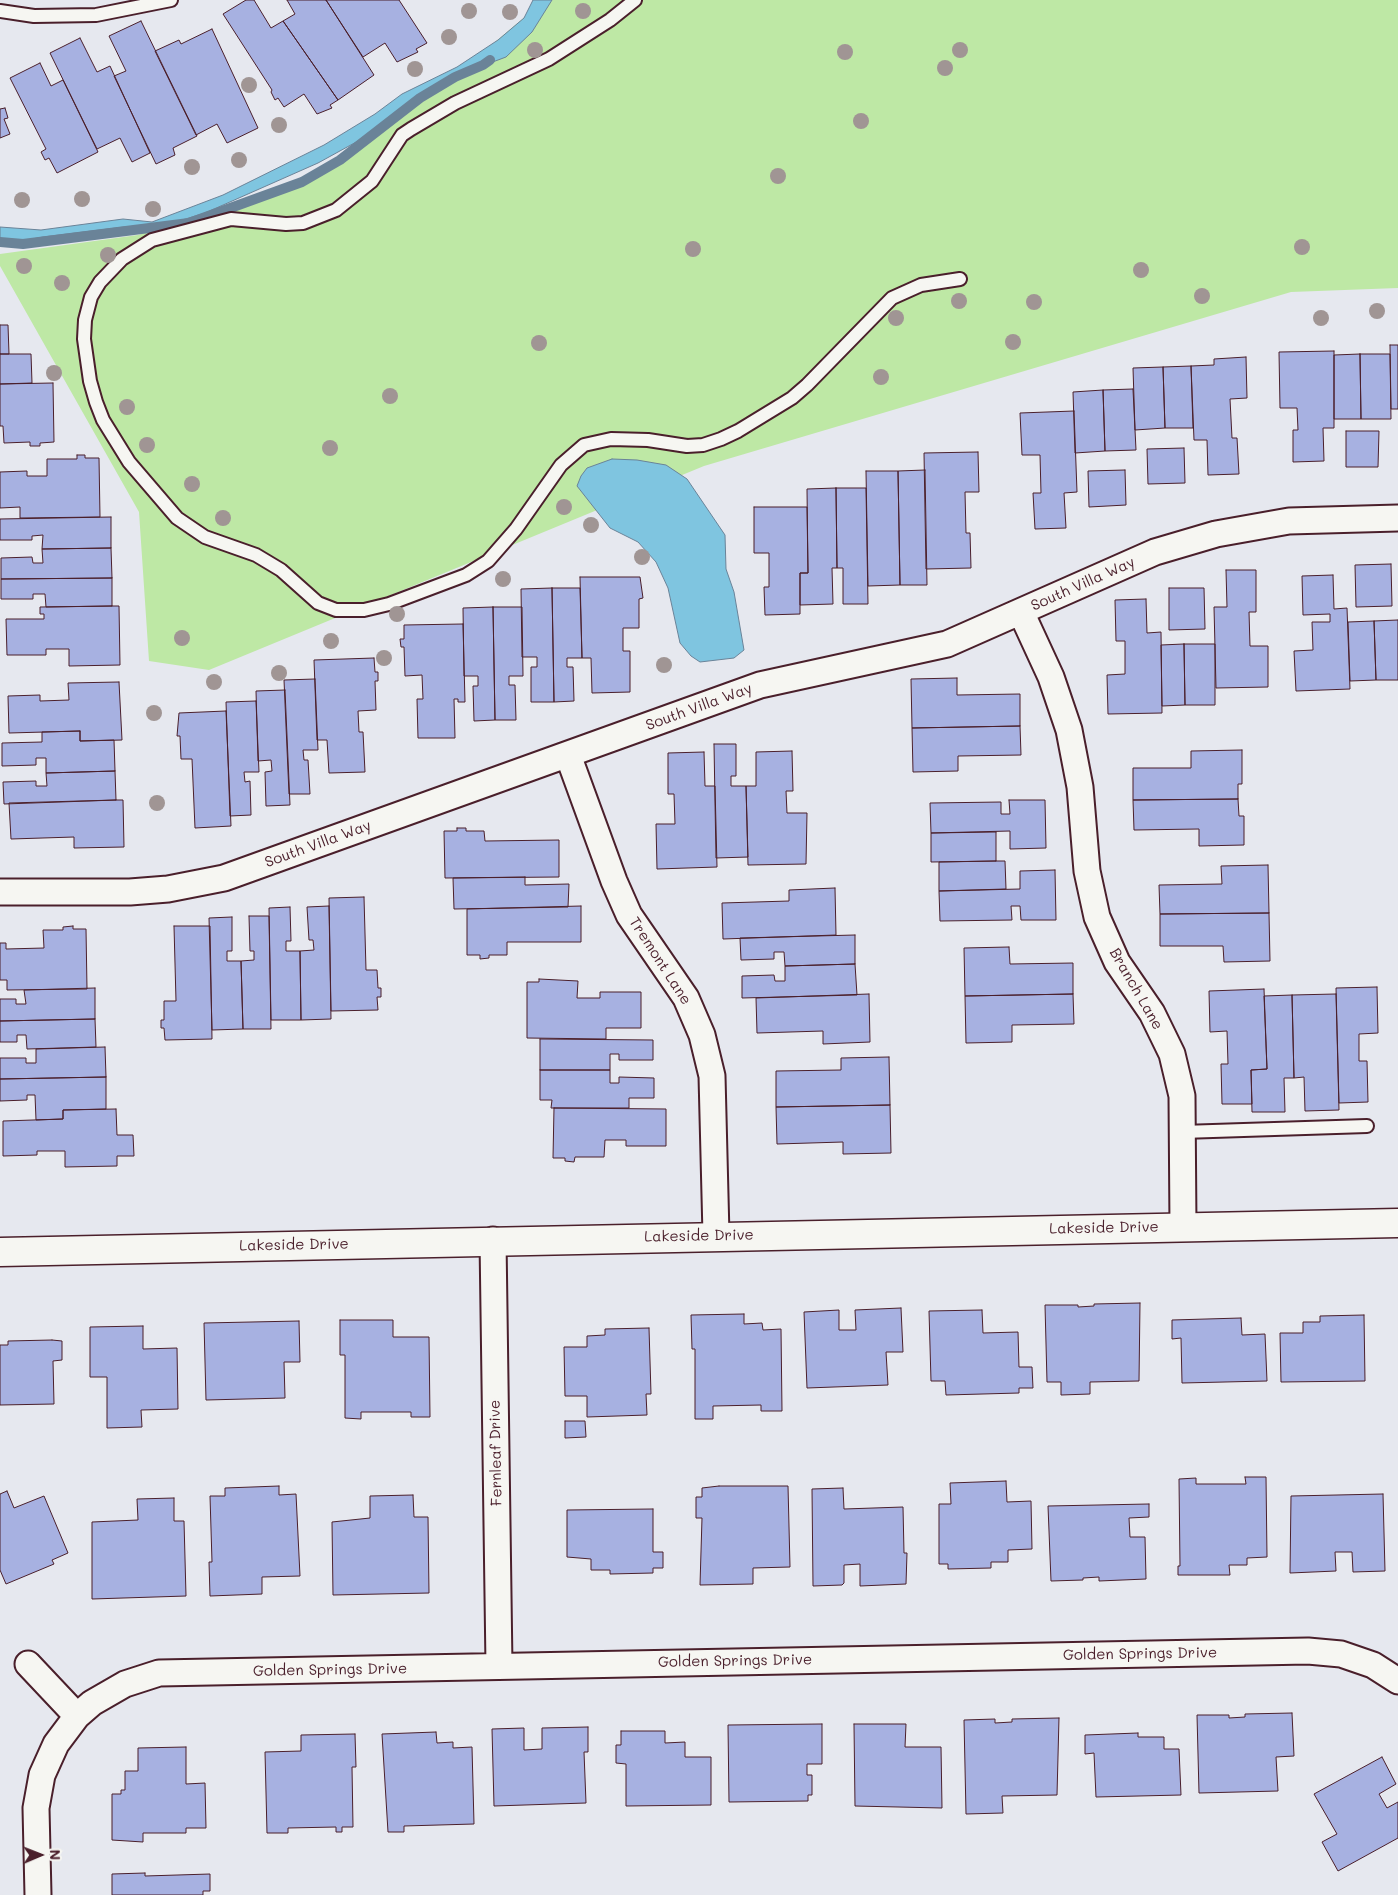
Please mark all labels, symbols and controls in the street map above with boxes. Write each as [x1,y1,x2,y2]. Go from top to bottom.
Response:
street label: South Villa Way [1028,553,1138,615]
street label: South Villa Way [643,679,755,735]
street label: South Villa Way [262,816,374,872]
street label: Tremont Lane [625,914,695,1008]
street label: Branch Lane [1105,945,1167,1033]
street label: Lakeside Drive [1049,1218,1159,1238]
street label: Lakeside Drive [644,1226,754,1246]
street label: Lakeside Drive [239,1235,349,1255]
street label: Fernleaf Drive [486,1400,506,1506]
street label: Golden Springs Drive [1063,1644,1217,1664]
street label: Golden Springs Drive [658,1651,812,1671]
street label: Golden Springs Drive [253,1660,407,1680]
north arrow [15,1830,65,1880]
text: N [46,1849,65,1860]

